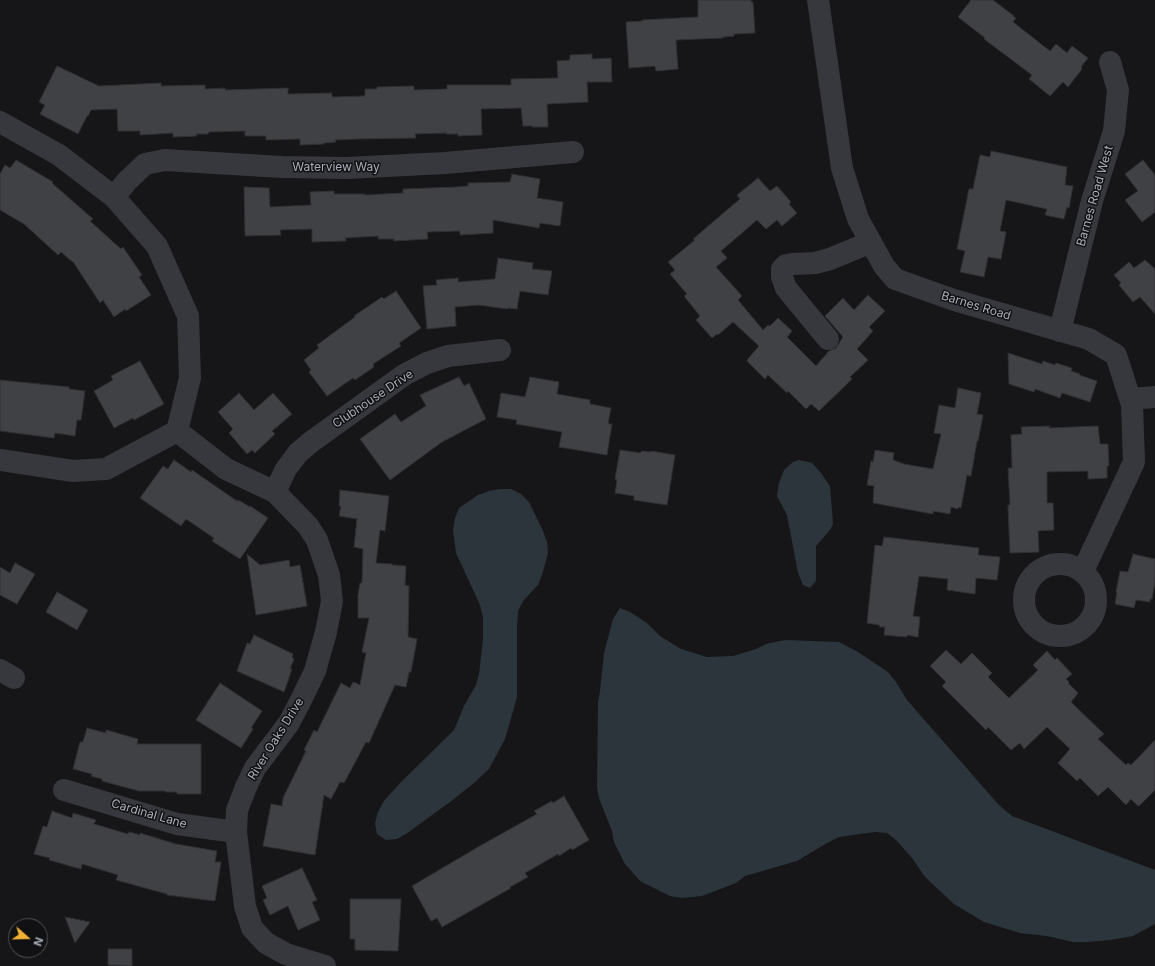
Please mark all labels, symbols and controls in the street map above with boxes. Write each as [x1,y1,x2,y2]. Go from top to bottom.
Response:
street label: Barnes Road West [1074,144,1116,248]
street label: Waterview Way [292,160,380,174]
street label: Barnes Road [939,289,1013,323]
street label: Clubhouse Drive [330,367,416,431]
street label: River Oaks Drive [245,695,307,783]
street label: Cardinal Lane [110,796,188,832]
north arrow [8,918,48,958]
text: N [30,935,46,948]

